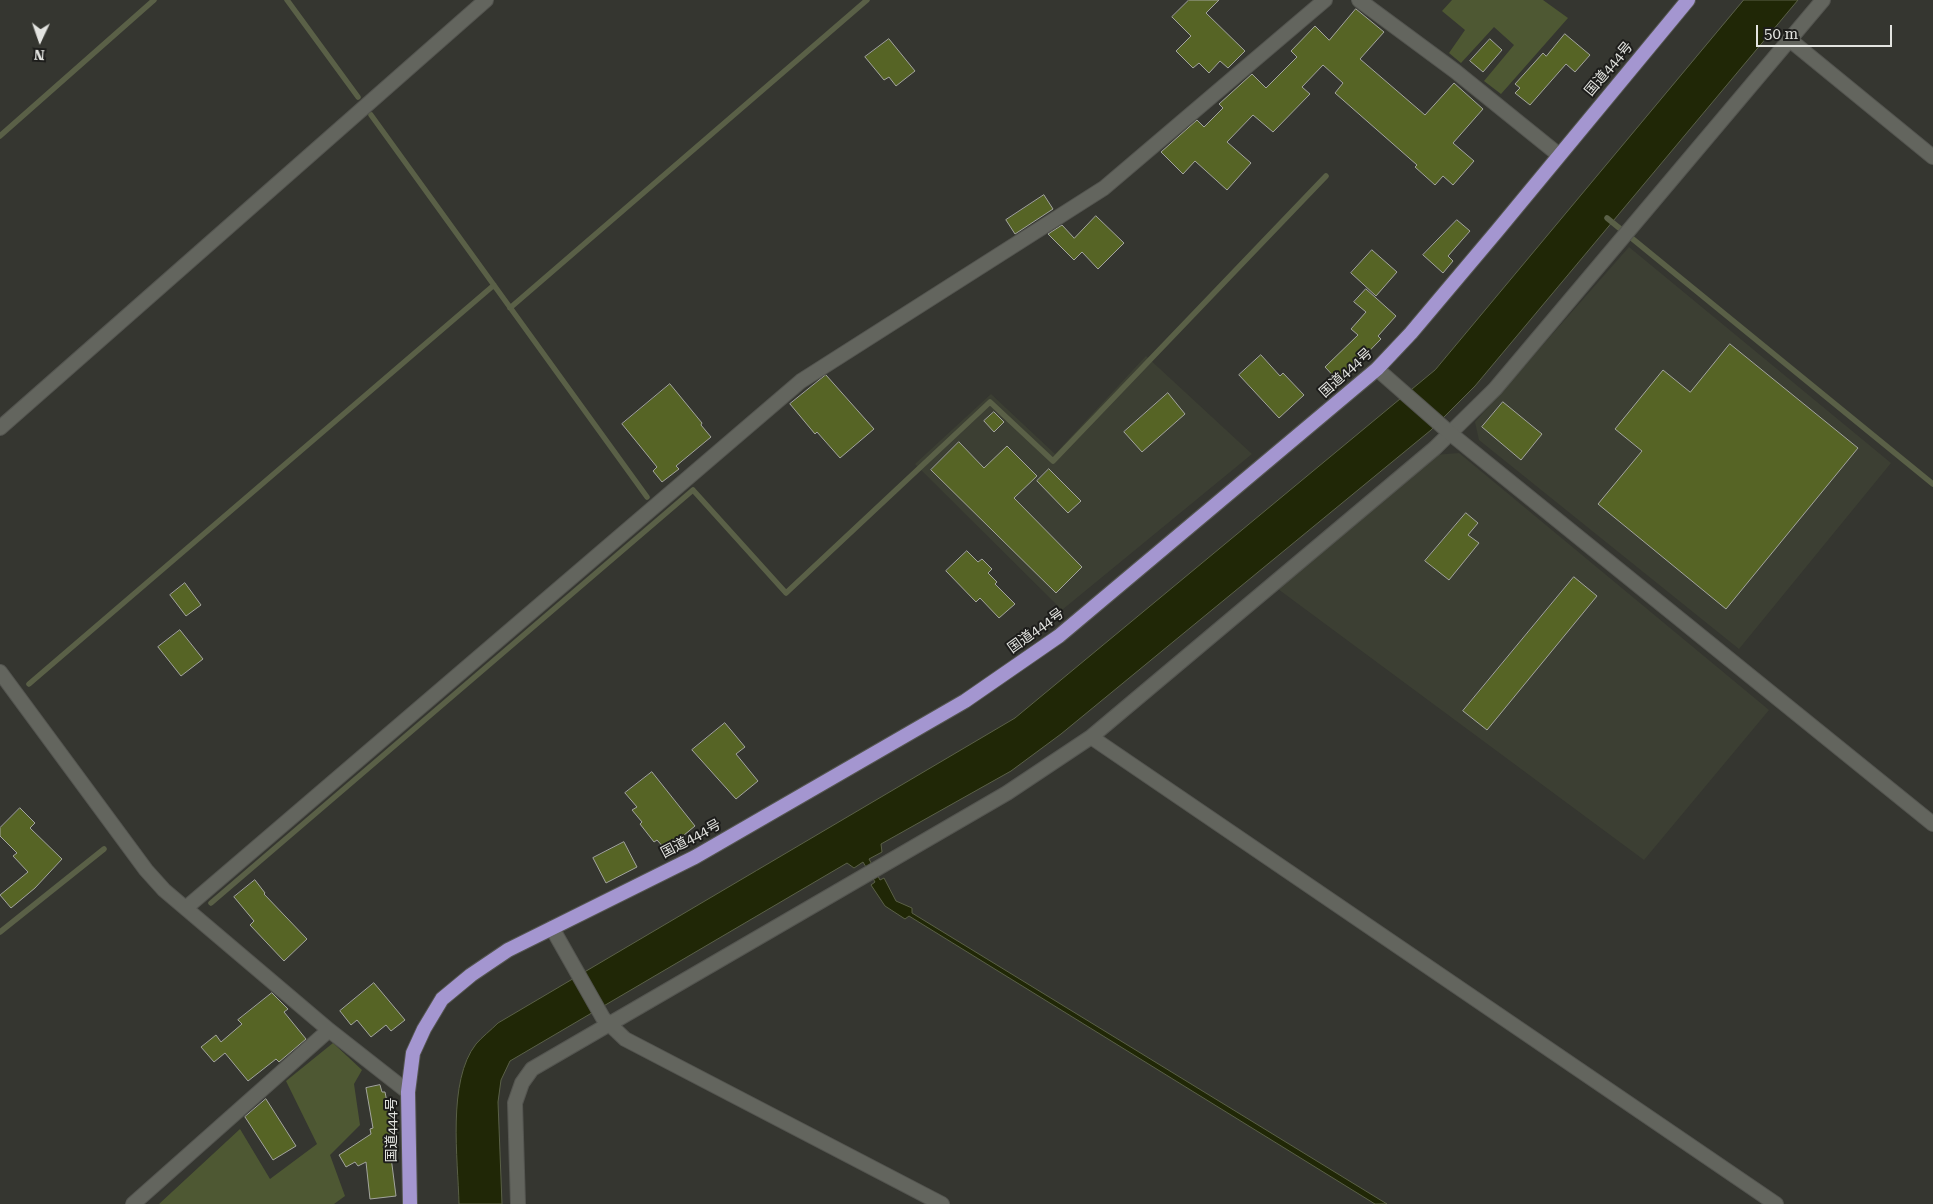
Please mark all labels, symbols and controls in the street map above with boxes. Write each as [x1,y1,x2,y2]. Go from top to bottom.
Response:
north arrow [15,15,65,65]
scale bar [1758,15,1894,47]
text: 50 m [1764,25,1798,43]
street label: 国道444号 [1582,39,1636,99]
text: N [33,47,45,63]
street label: 国道444号 [1316,345,1376,401]
street label: 国道444号 [1005,605,1067,657]
street label: 国道444号 [658,816,724,862]
street label: 国道444号 [384,1097,400,1163]

